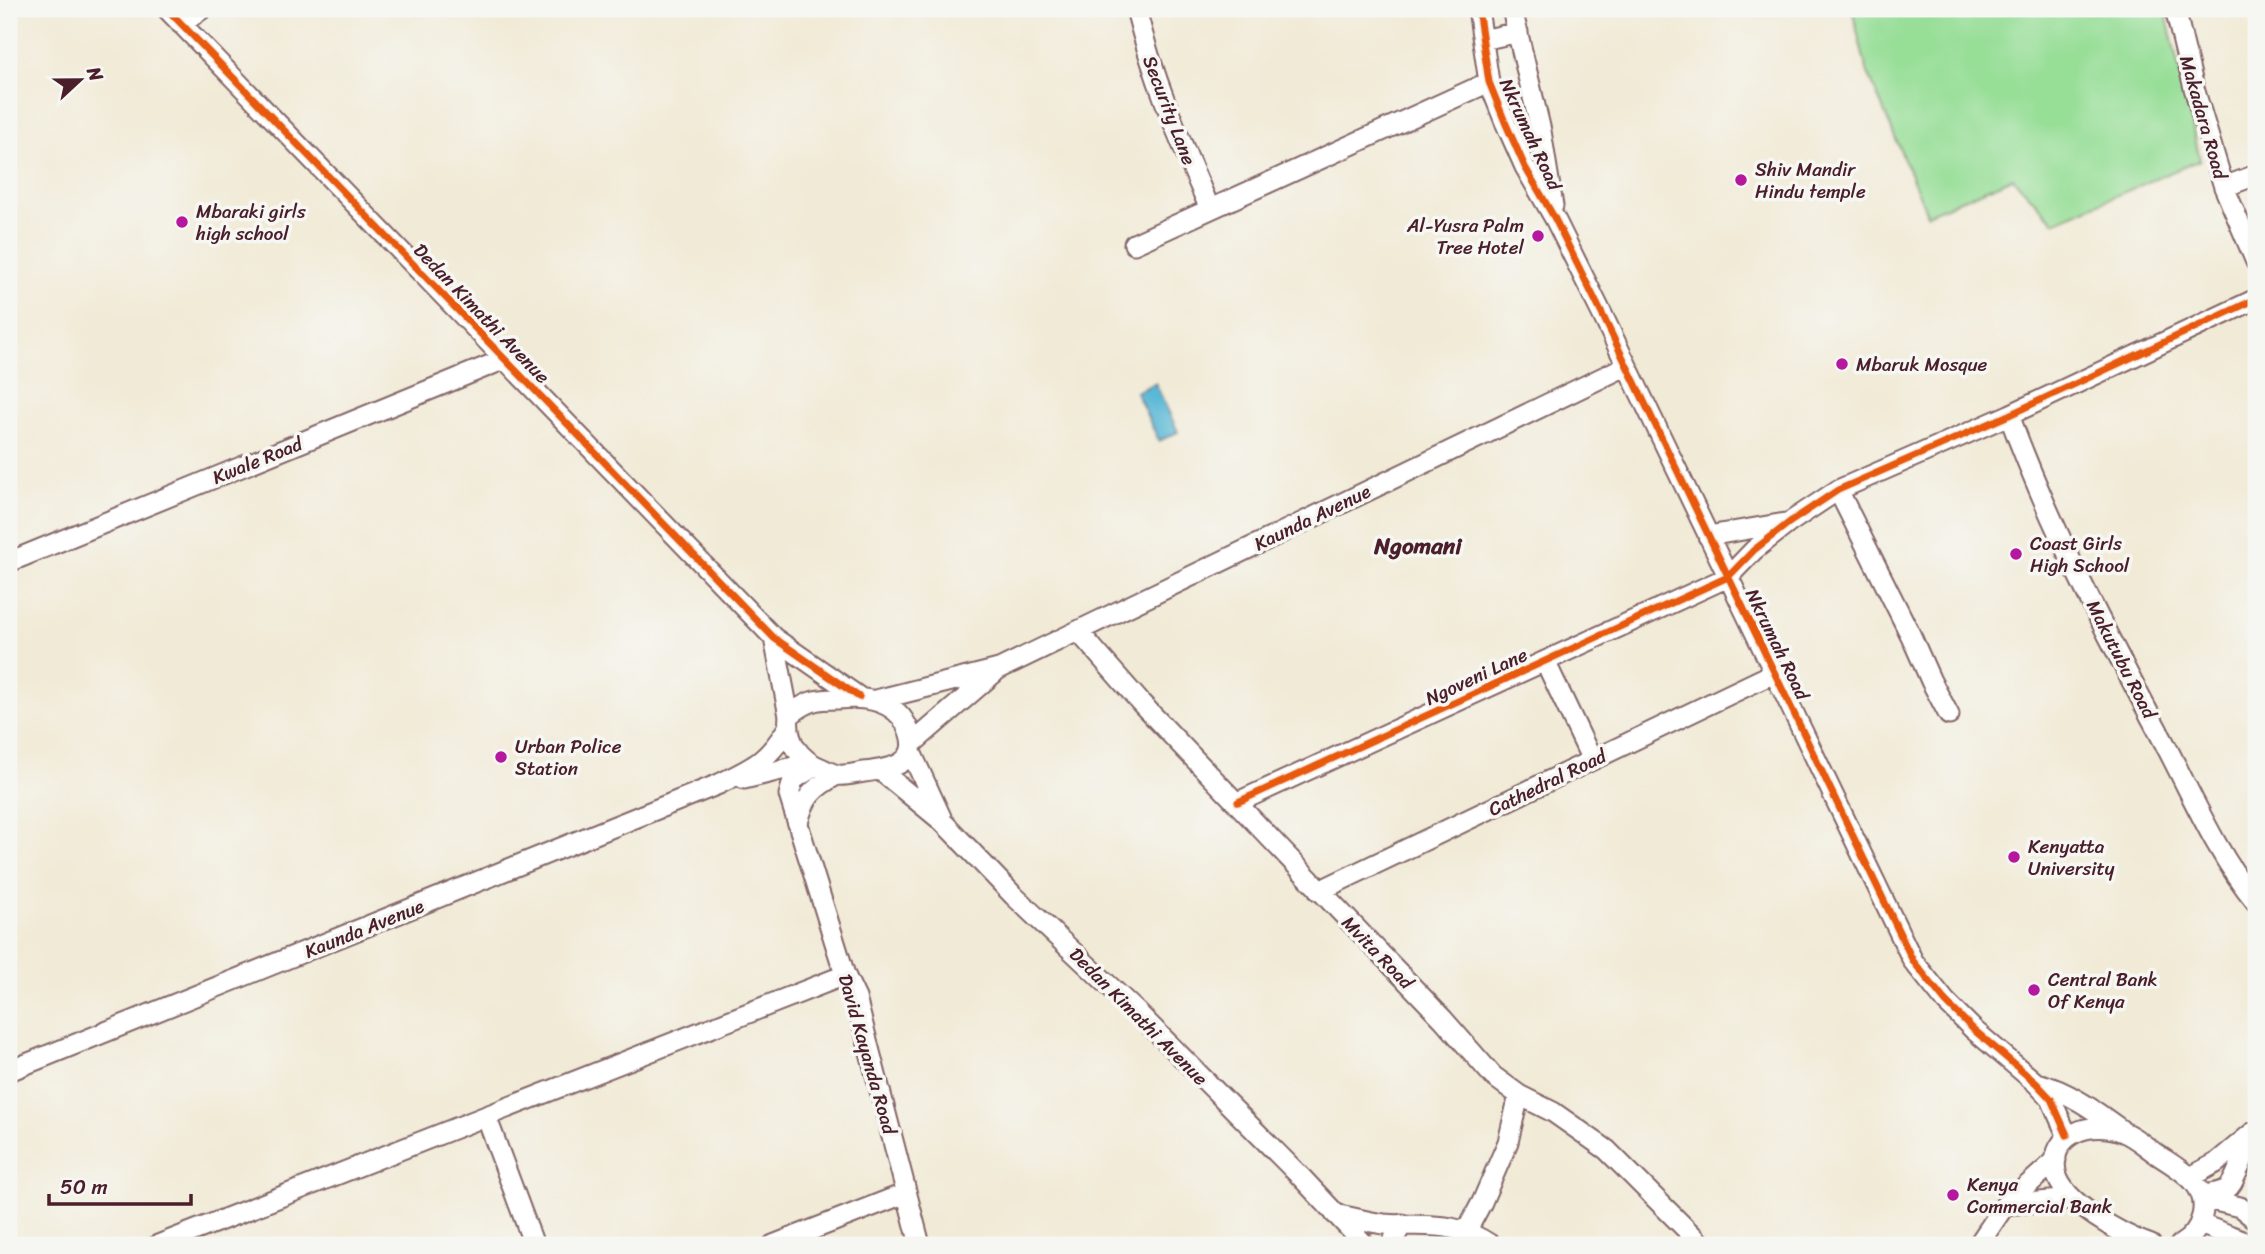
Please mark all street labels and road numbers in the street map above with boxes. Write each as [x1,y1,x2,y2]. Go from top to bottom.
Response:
street label: Security Lane [1133,50,1206,170]
street label: Makadara Road [2170,51,2237,185]
street label: Nkrumah Road [1490,73,1571,197]
street label: Dedan Kimathi Avenue [405,235,558,392]
street label: Kwale Road [207,427,309,494]
street label: Kaunda Avenue [1248,475,1376,560]
street label: Nkrumah Road [1736,583,1819,707]
street label: Makutubu Road [2077,594,2167,726]
street label: Ngoveni Lane [1419,638,1533,715]
street label: Cathedral Road [1483,739,1614,825]
street label: Kaunda Avenue [299,889,429,967]
street label: Mvita Road [1334,907,1423,999]
street label: Dedan Kimathi Avenue [1061,939,1216,1094]
street label: David Kayanda Road [829,970,907,1140]

